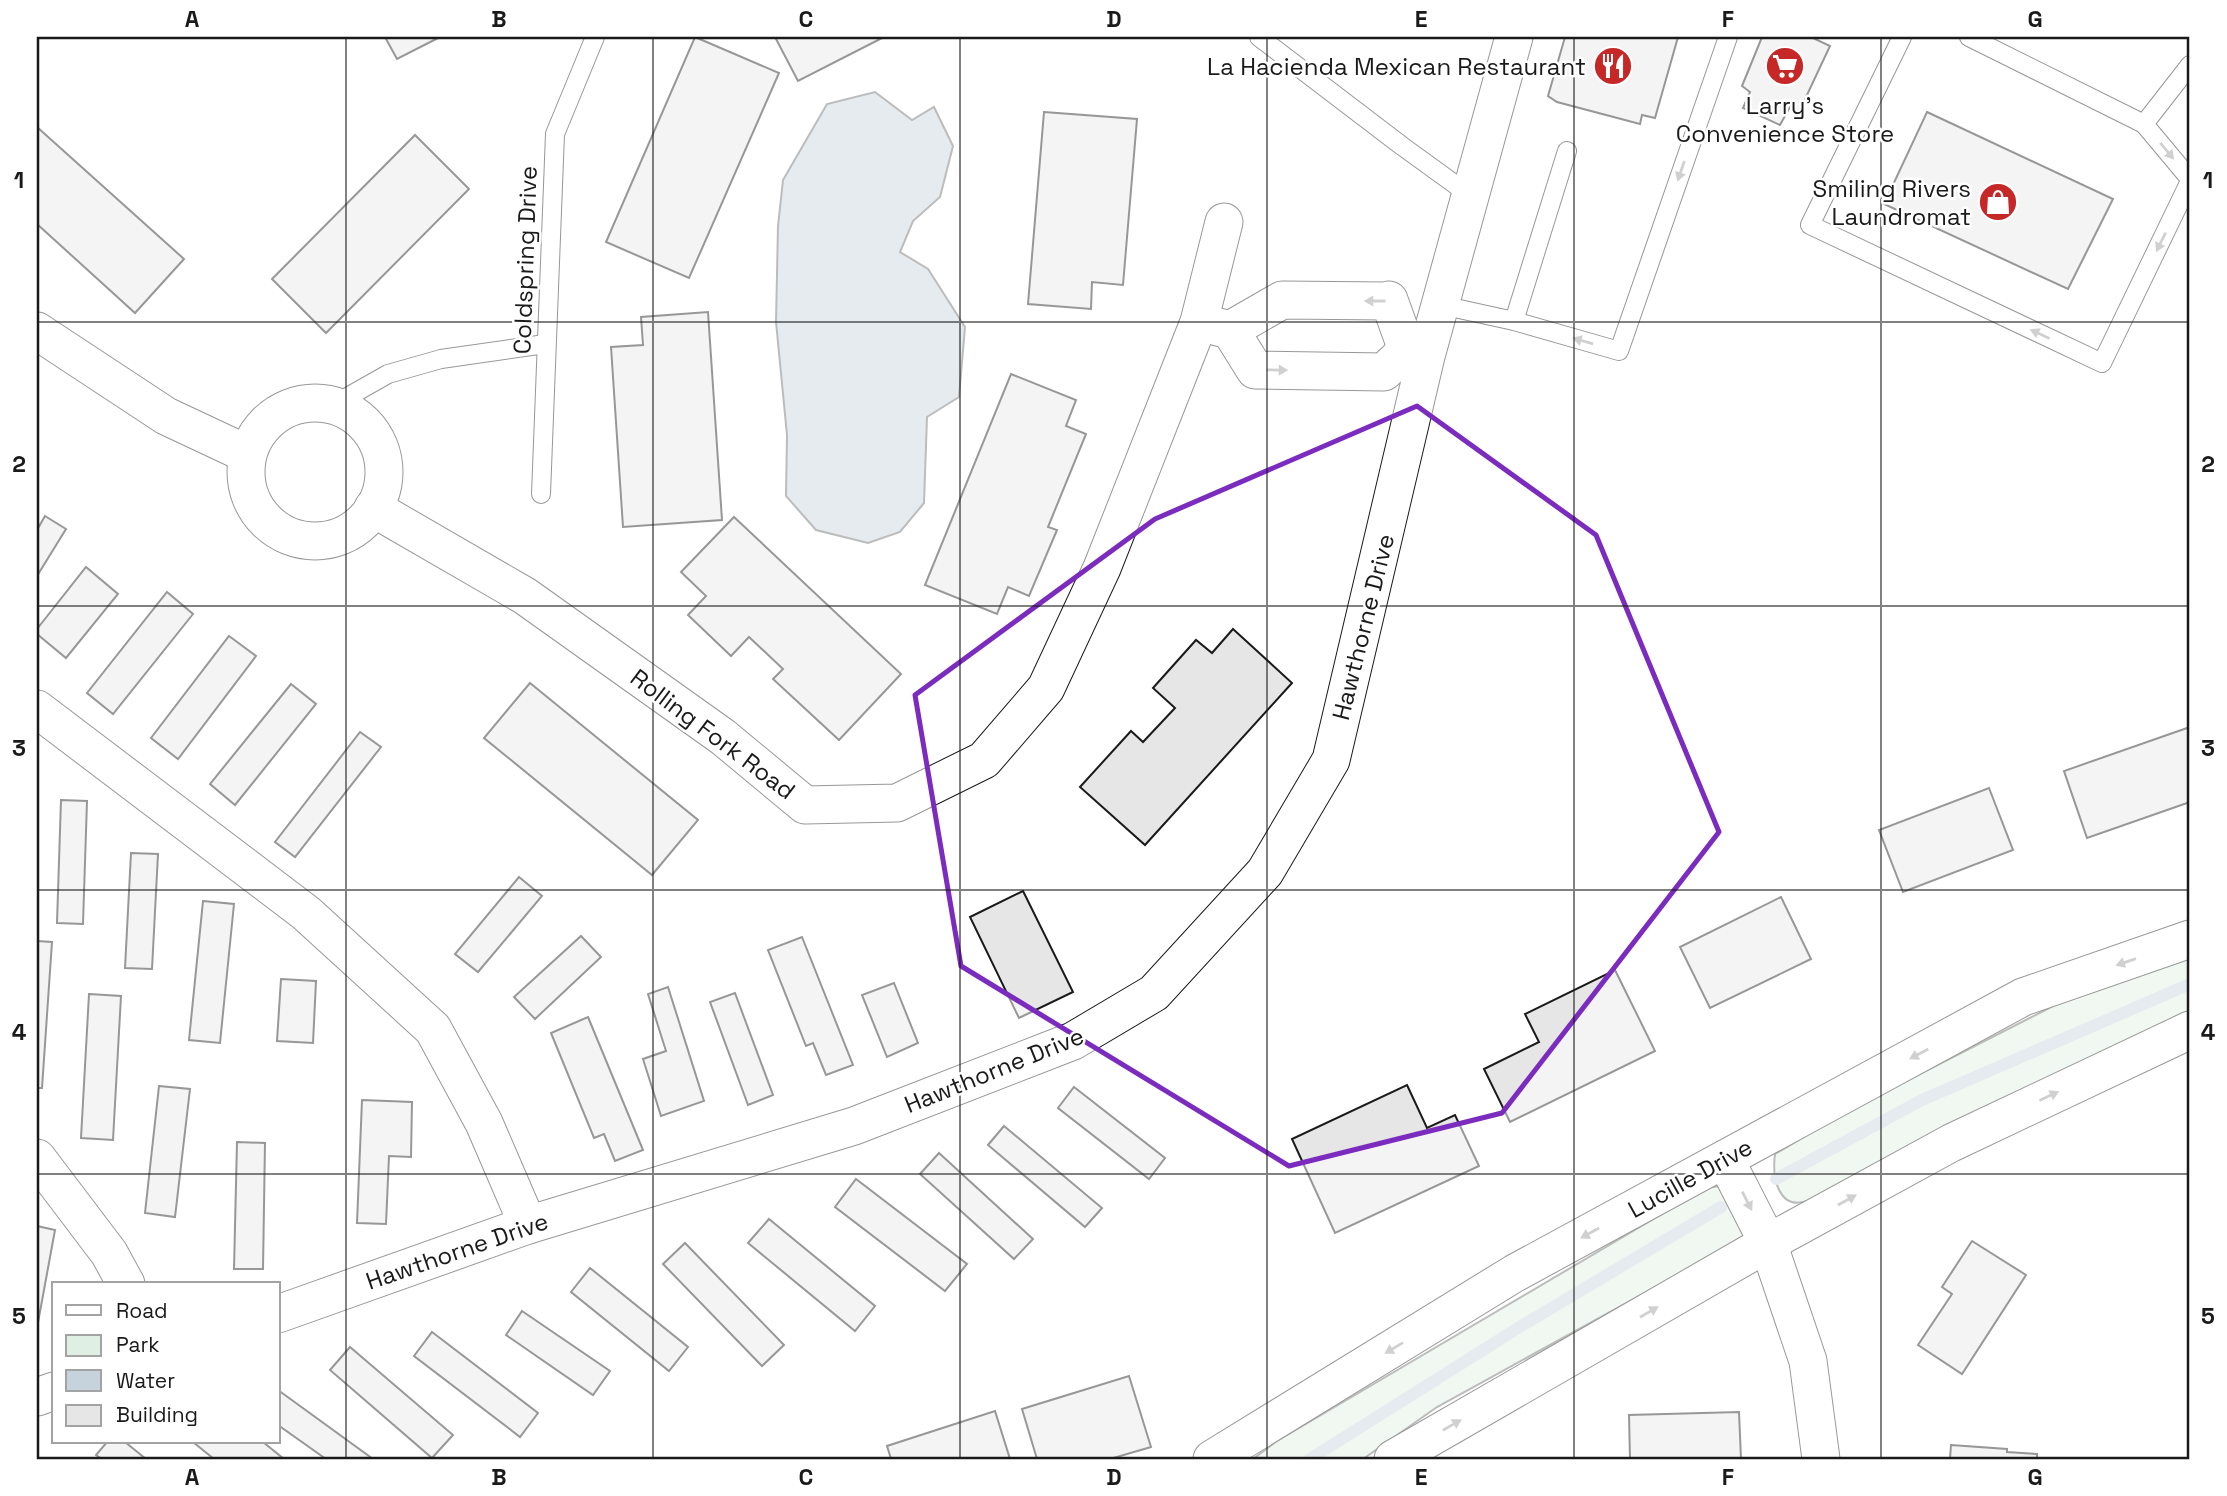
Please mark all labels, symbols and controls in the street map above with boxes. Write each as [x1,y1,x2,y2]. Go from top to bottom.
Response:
text: A [185,4,200,34]
text: B [491,4,507,34]
text: C [799,4,813,34]
text: D [1106,4,1122,34]
text: E [1415,4,1427,34]
text: F [1722,4,1734,34]
text: G [2027,4,2043,34]
restaurant icon: La Hacienda Mexican Restaurant [1592,45,1634,87]
supermarket icon: Larry's Convenience Store [1764,45,1806,87]
place label: La Hacienda Mexican Restaurant [1207,51,1586,82]
place label: Larry's Convenience Store [1676,90,1894,149]
one-way arrow [2159,143,2174,160]
one-way arrow [1675,160,1686,181]
text: 1 [14,165,24,195]
street label: Coldspring Drive [506,165,544,355]
text: 1 [2203,165,2213,195]
place label: Smiling Rivers Laundromat [1813,173,1971,232]
shop icon: Smiling Rivers Laundromat [1977,181,2019,223]
one-way arrow [2155,232,2166,252]
one-way arrow [1364,295,1386,307]
one-way arrow [2030,329,2050,340]
one-way arrow [1573,335,1594,345]
one-way arrow [1266,364,1288,376]
text: 2 [12,449,26,479]
text: 2 [2201,449,2215,479]
street label: Hawthorne Drive [1325,531,1401,723]
street label: Rolling Fork Road [624,662,802,806]
text: 3 [12,733,26,763]
text: 3 [2201,733,2215,763]
one-way arrow [2115,956,2136,967]
text: 4 [12,1017,27,1047]
text: 4 [2201,1017,2216,1047]
street label: Hawthorne Drive [900,1020,1088,1120]
one-way arrow [1909,1048,1928,1060]
one-way arrow [2039,1090,2059,1102]
street label: Lucille Drive [1622,1131,1758,1225]
one-way arrow [1741,1191,1752,1211]
one-way arrow [1837,1194,1857,1206]
street label: Hawthorne Drive [362,1205,552,1297]
one-way arrow [1580,1227,1599,1239]
legend [52,1282,280,1444]
text: Road [116,1297,168,1324]
text: 5 [12,1301,26,1331]
text: 5 [2201,1301,2215,1331]
one-way arrow [1639,1306,1659,1318]
text: Park [116,1331,160,1358]
one-way arrow [1384,1342,1403,1354]
text: Water [116,1367,175,1394]
text: Building [116,1401,198,1428]
one-way arrow [1442,1419,1461,1431]
text: A [185,1462,200,1492]
text: B [491,1462,507,1492]
text: C [799,1462,813,1492]
text: D [1106,1462,1122,1492]
text: E [1415,1462,1427,1492]
text: F [1722,1462,1734,1492]
text: G [2027,1462,2043,1492]

